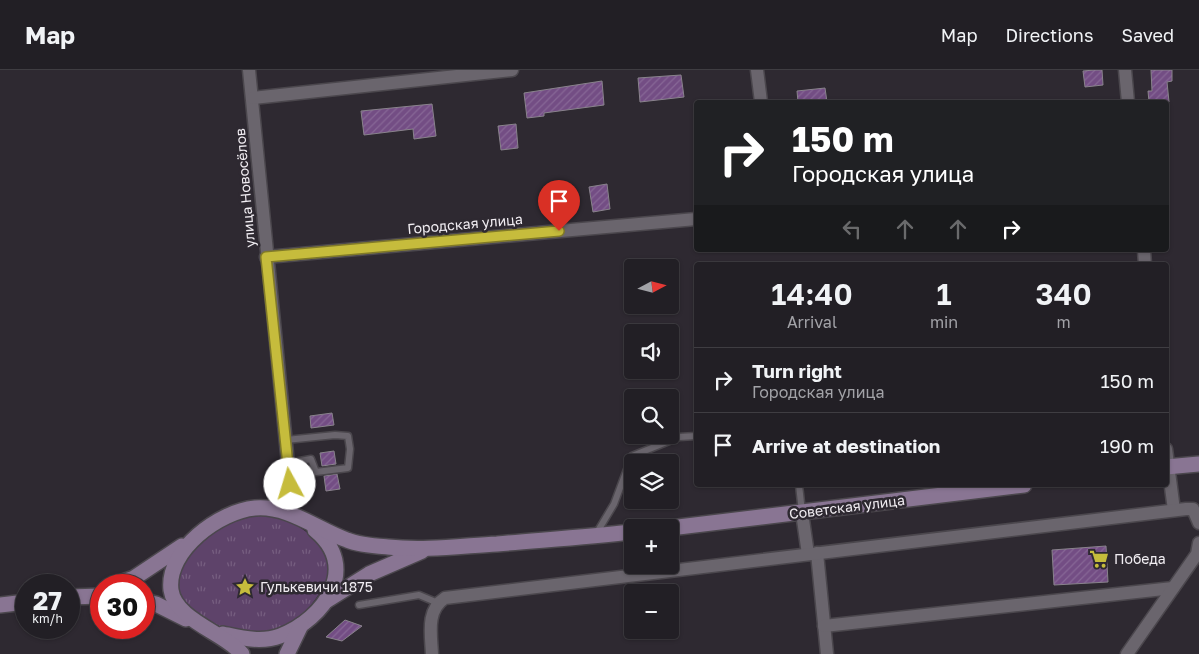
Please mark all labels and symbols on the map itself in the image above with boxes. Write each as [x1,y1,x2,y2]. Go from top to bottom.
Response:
street label: улица Новосёлов [231,127,258,249]
pin [538,180,580,231]
street label: Городская улица [406,210,523,237]
north arrow [624,259,679,314]
position arrow [263,457,315,509]
street label: Советская улица [788,491,906,522]
supermarket icon: Победа [1088,548,1110,570]
place label: Победа [1114,550,1166,567]
speed limit sign: 30 [90,574,155,639]
place icon: Гулькевичи 1875 [234,576,256,598]
place label: Гулькевичи 1875 [260,578,373,595]

